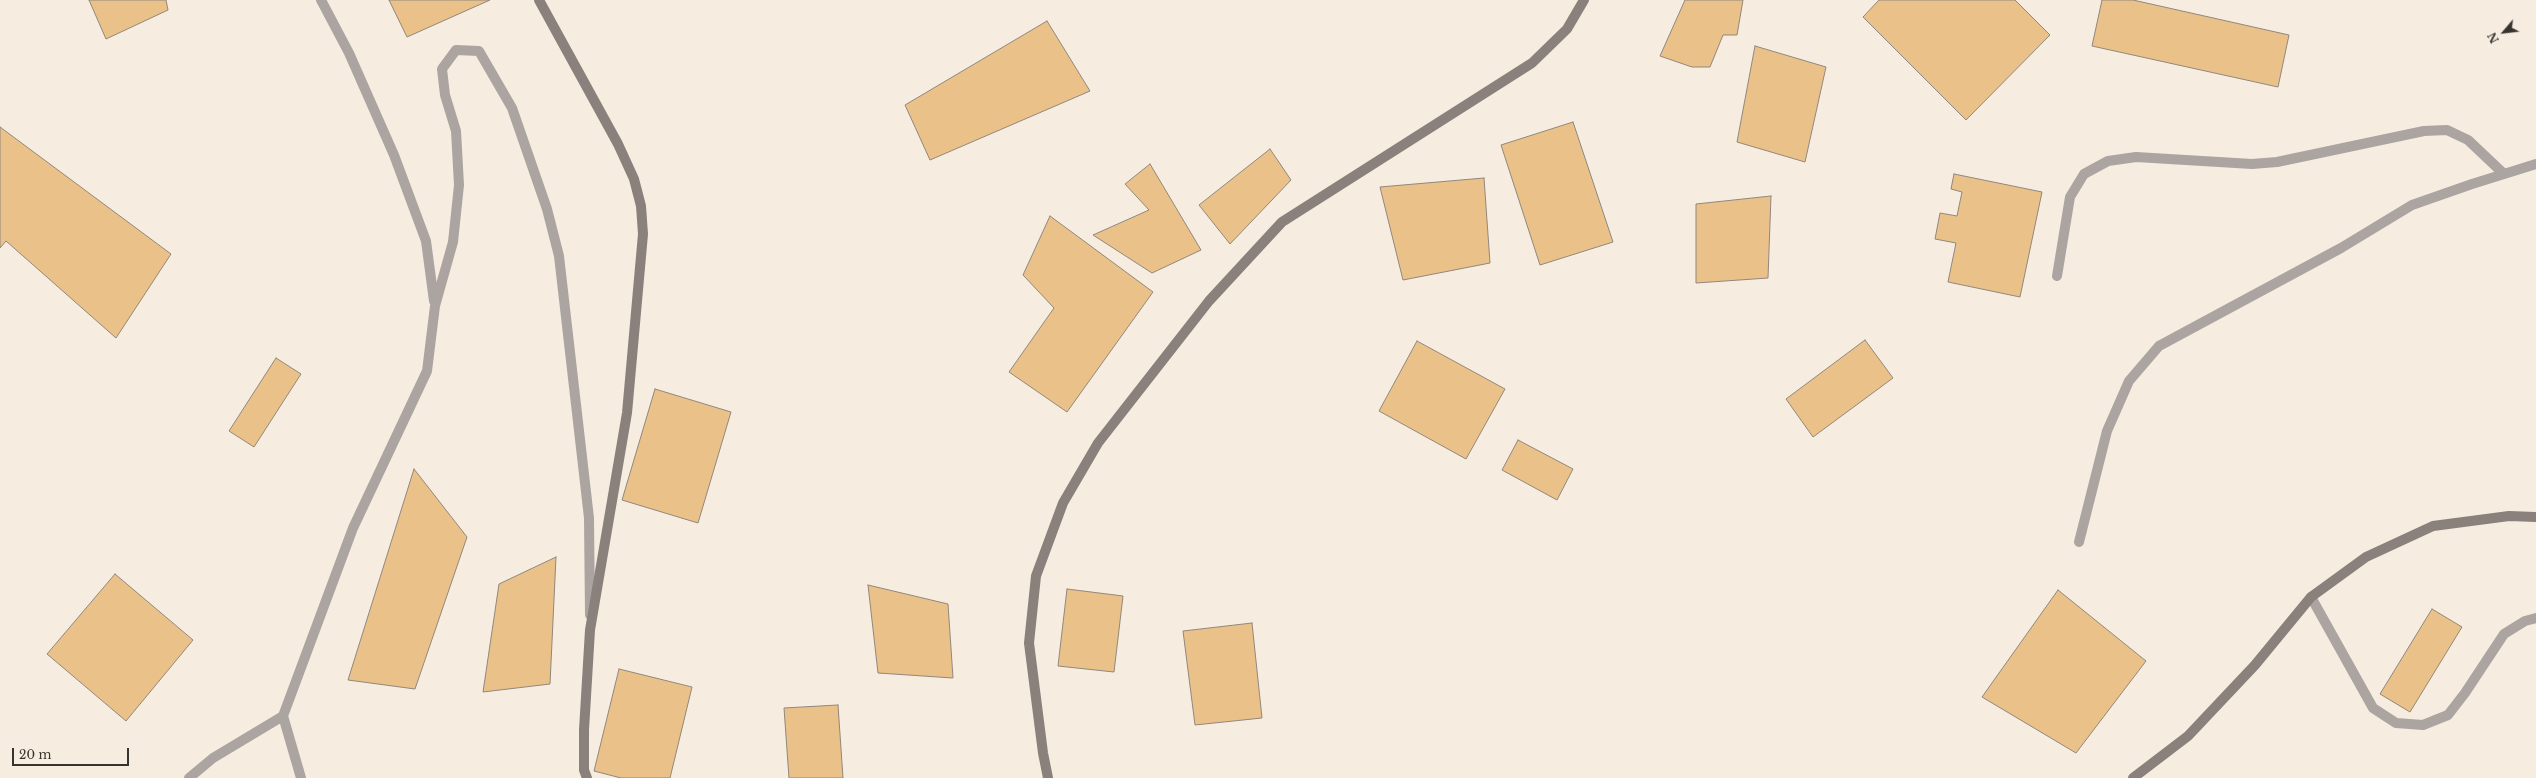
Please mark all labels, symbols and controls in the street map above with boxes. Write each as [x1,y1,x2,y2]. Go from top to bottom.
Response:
north arrow [2484,12,2524,52]
text: N [2485,30,2502,45]
scale bar [14,740,131,766]
text: 20 m [19,747,51,762]

